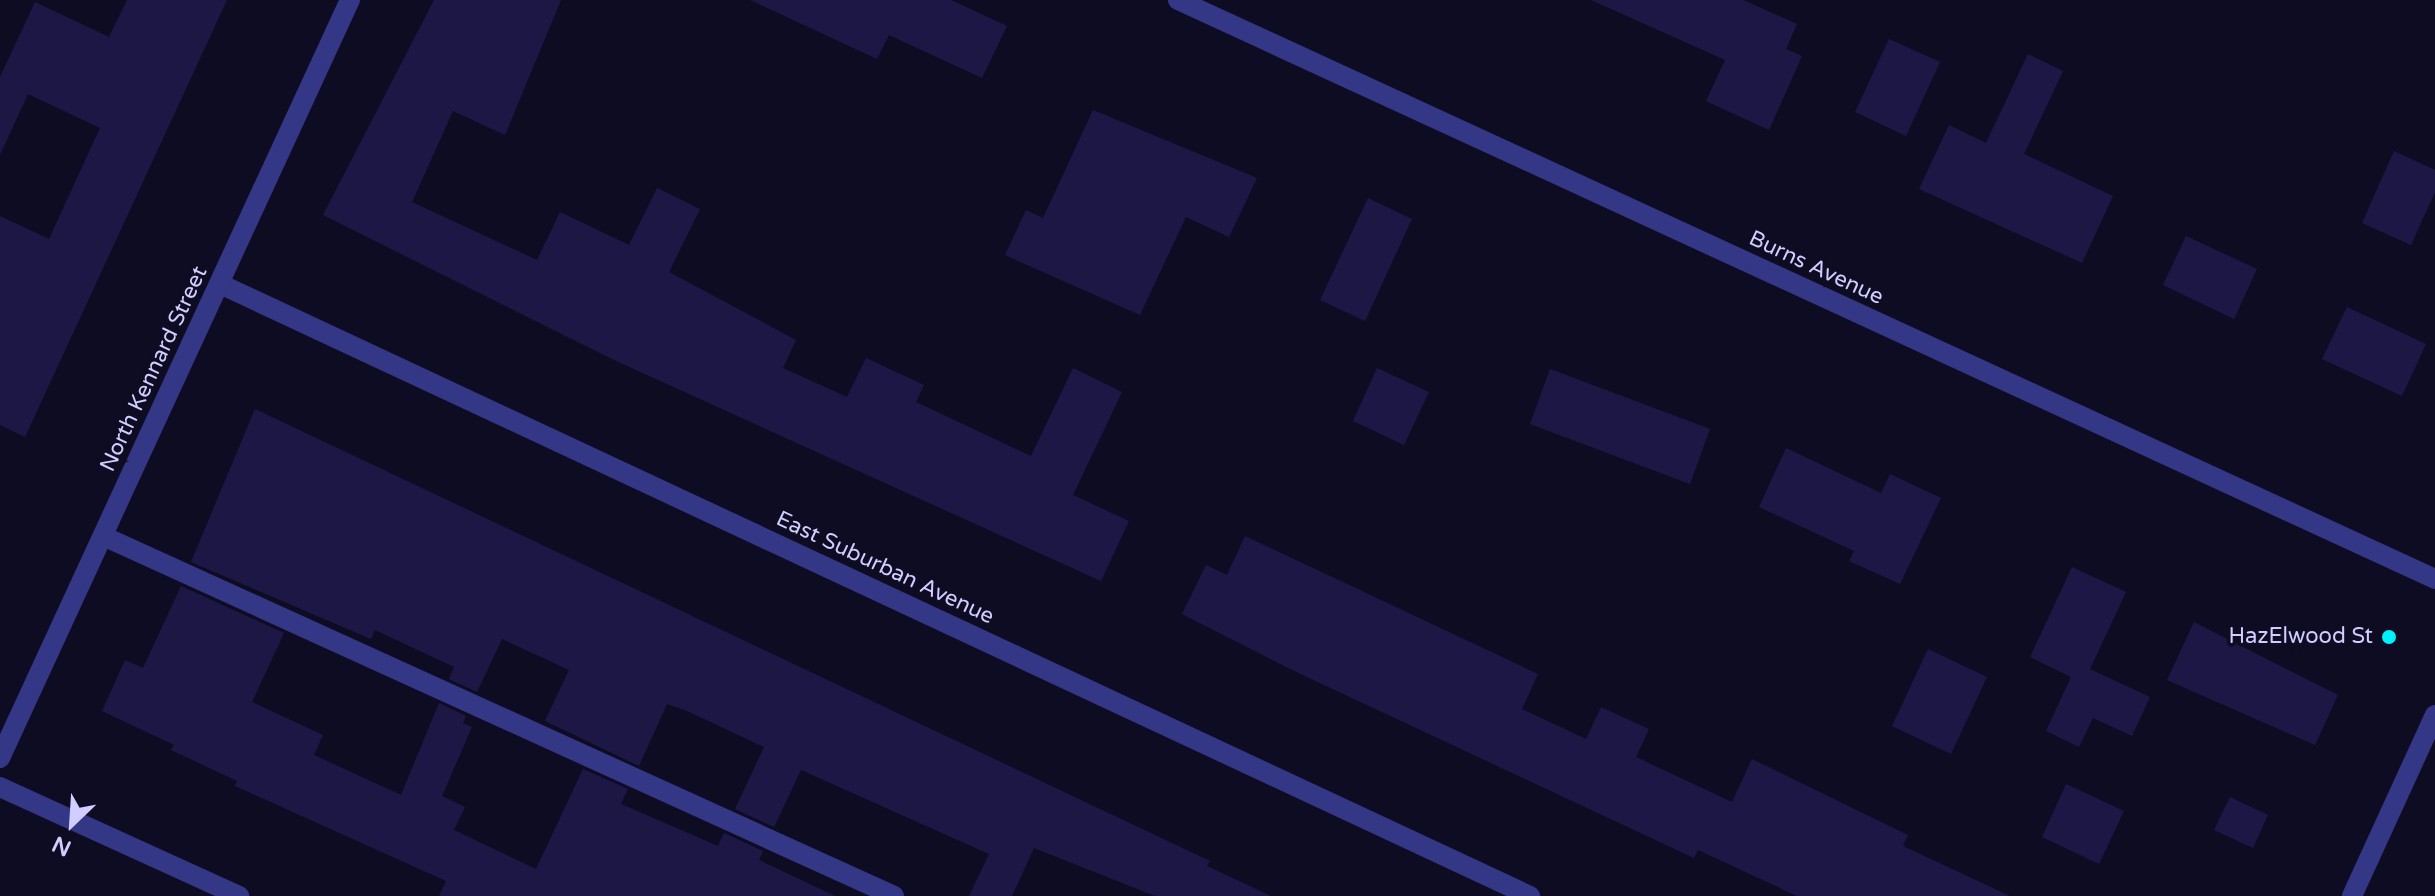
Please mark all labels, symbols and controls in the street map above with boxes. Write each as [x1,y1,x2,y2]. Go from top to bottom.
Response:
street label: Burns Avenue [1745,225,1887,311]
street label: North Kennard Street [95,262,213,476]
street label: East Suburban Avenue [772,506,998,630]
place label: HazElwood St [2228,624,2373,650]
marker: HazElwood St [2380,628,2398,646]
north arrow [32,784,112,864]
text: N [48,830,75,861]

